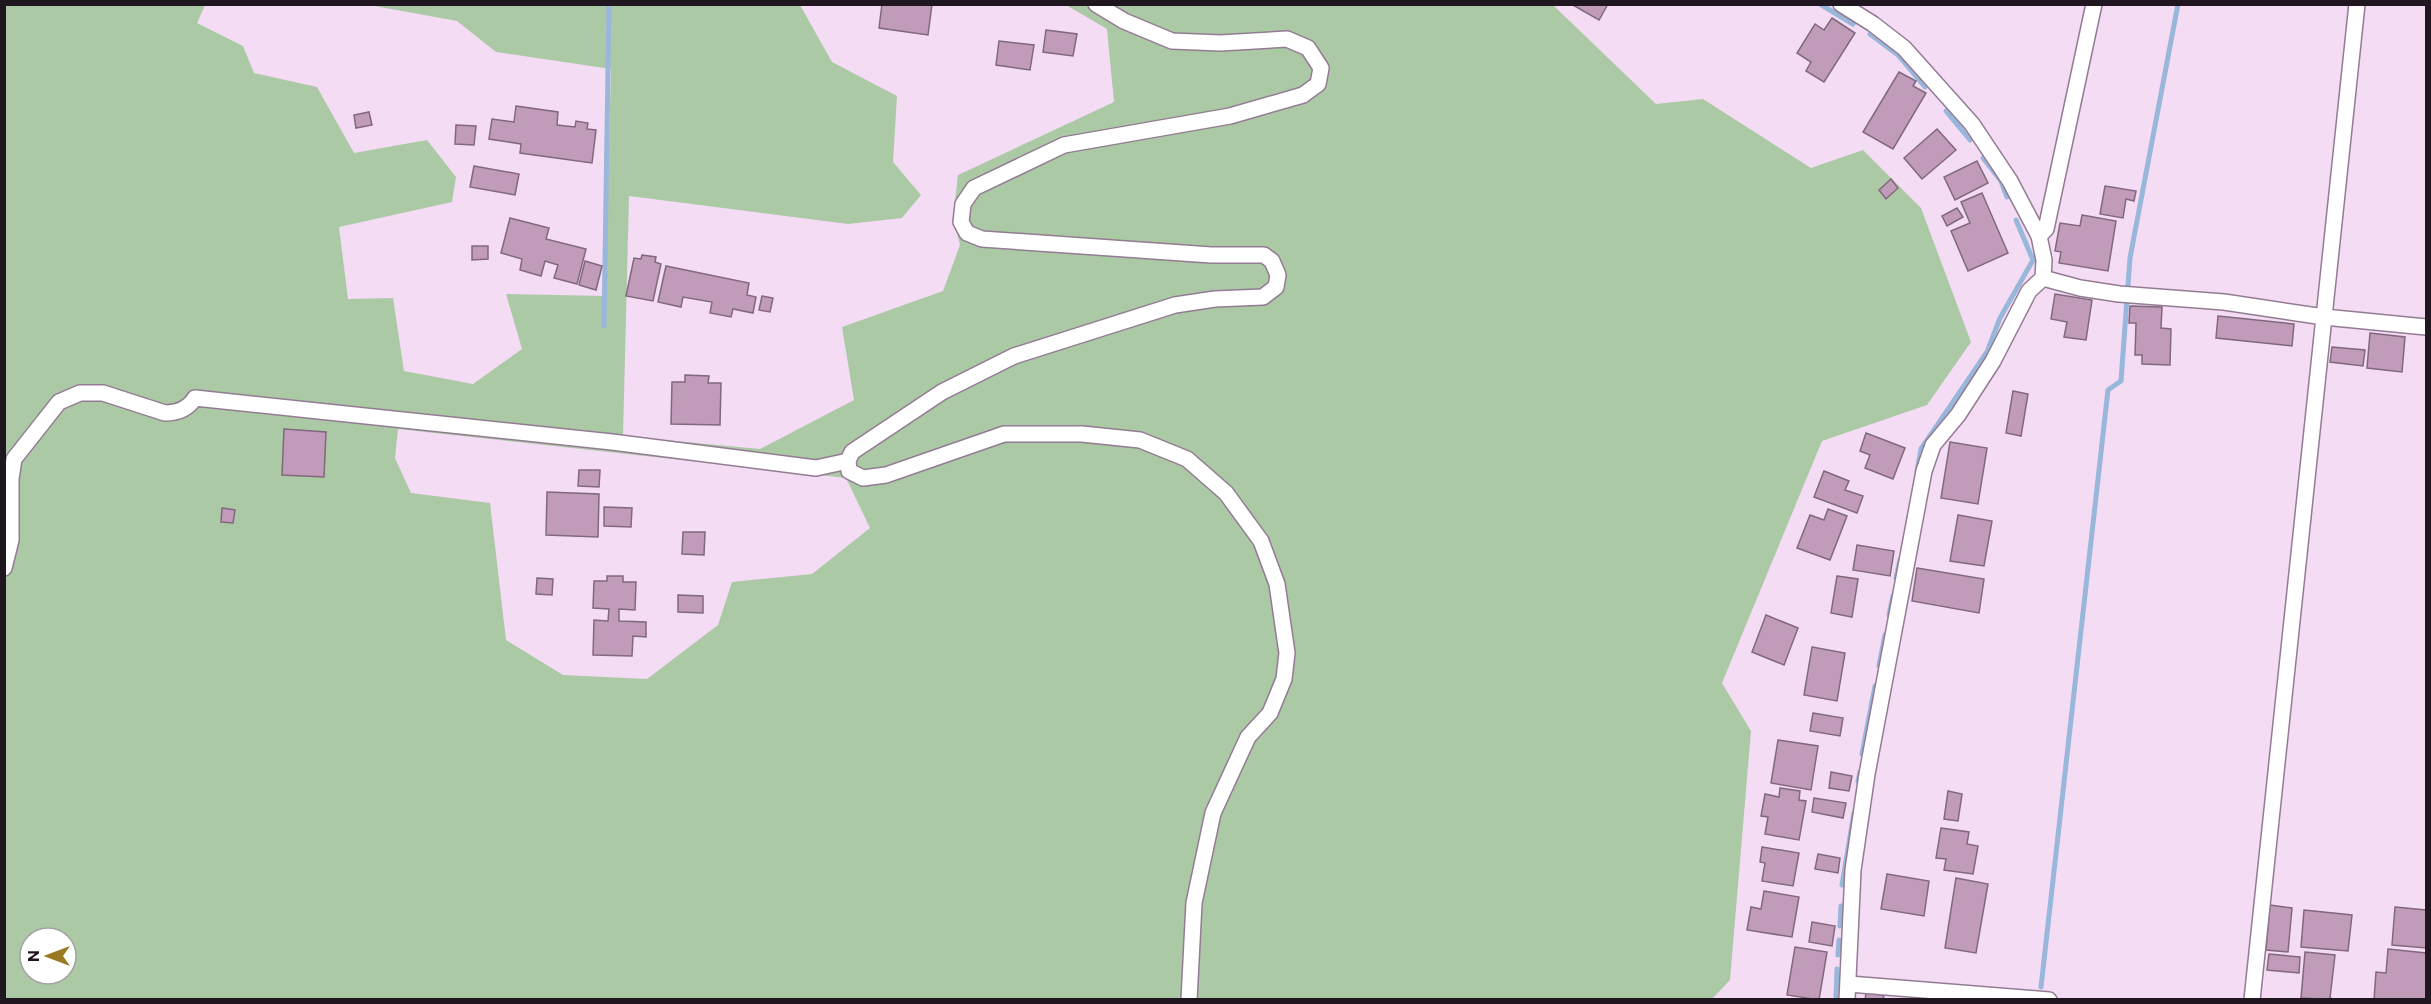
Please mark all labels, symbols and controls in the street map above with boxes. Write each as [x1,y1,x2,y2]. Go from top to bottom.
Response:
north arrow [18,926,78,986]
text: N [23,950,42,962]

